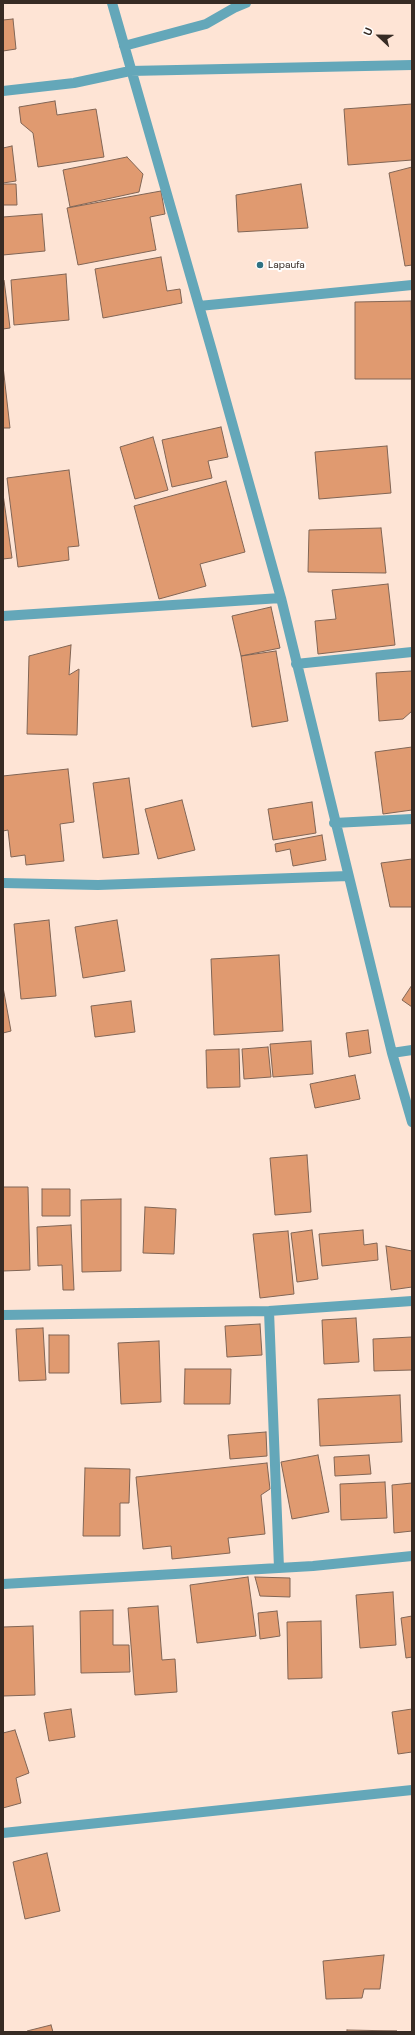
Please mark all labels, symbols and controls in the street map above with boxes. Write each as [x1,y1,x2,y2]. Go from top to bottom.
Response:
north arrow [359,16,399,56]
text: U [360,25,376,38]
place label: Lapaufa [268,259,305,271]
marker: Lapaufa [255,260,265,270]

